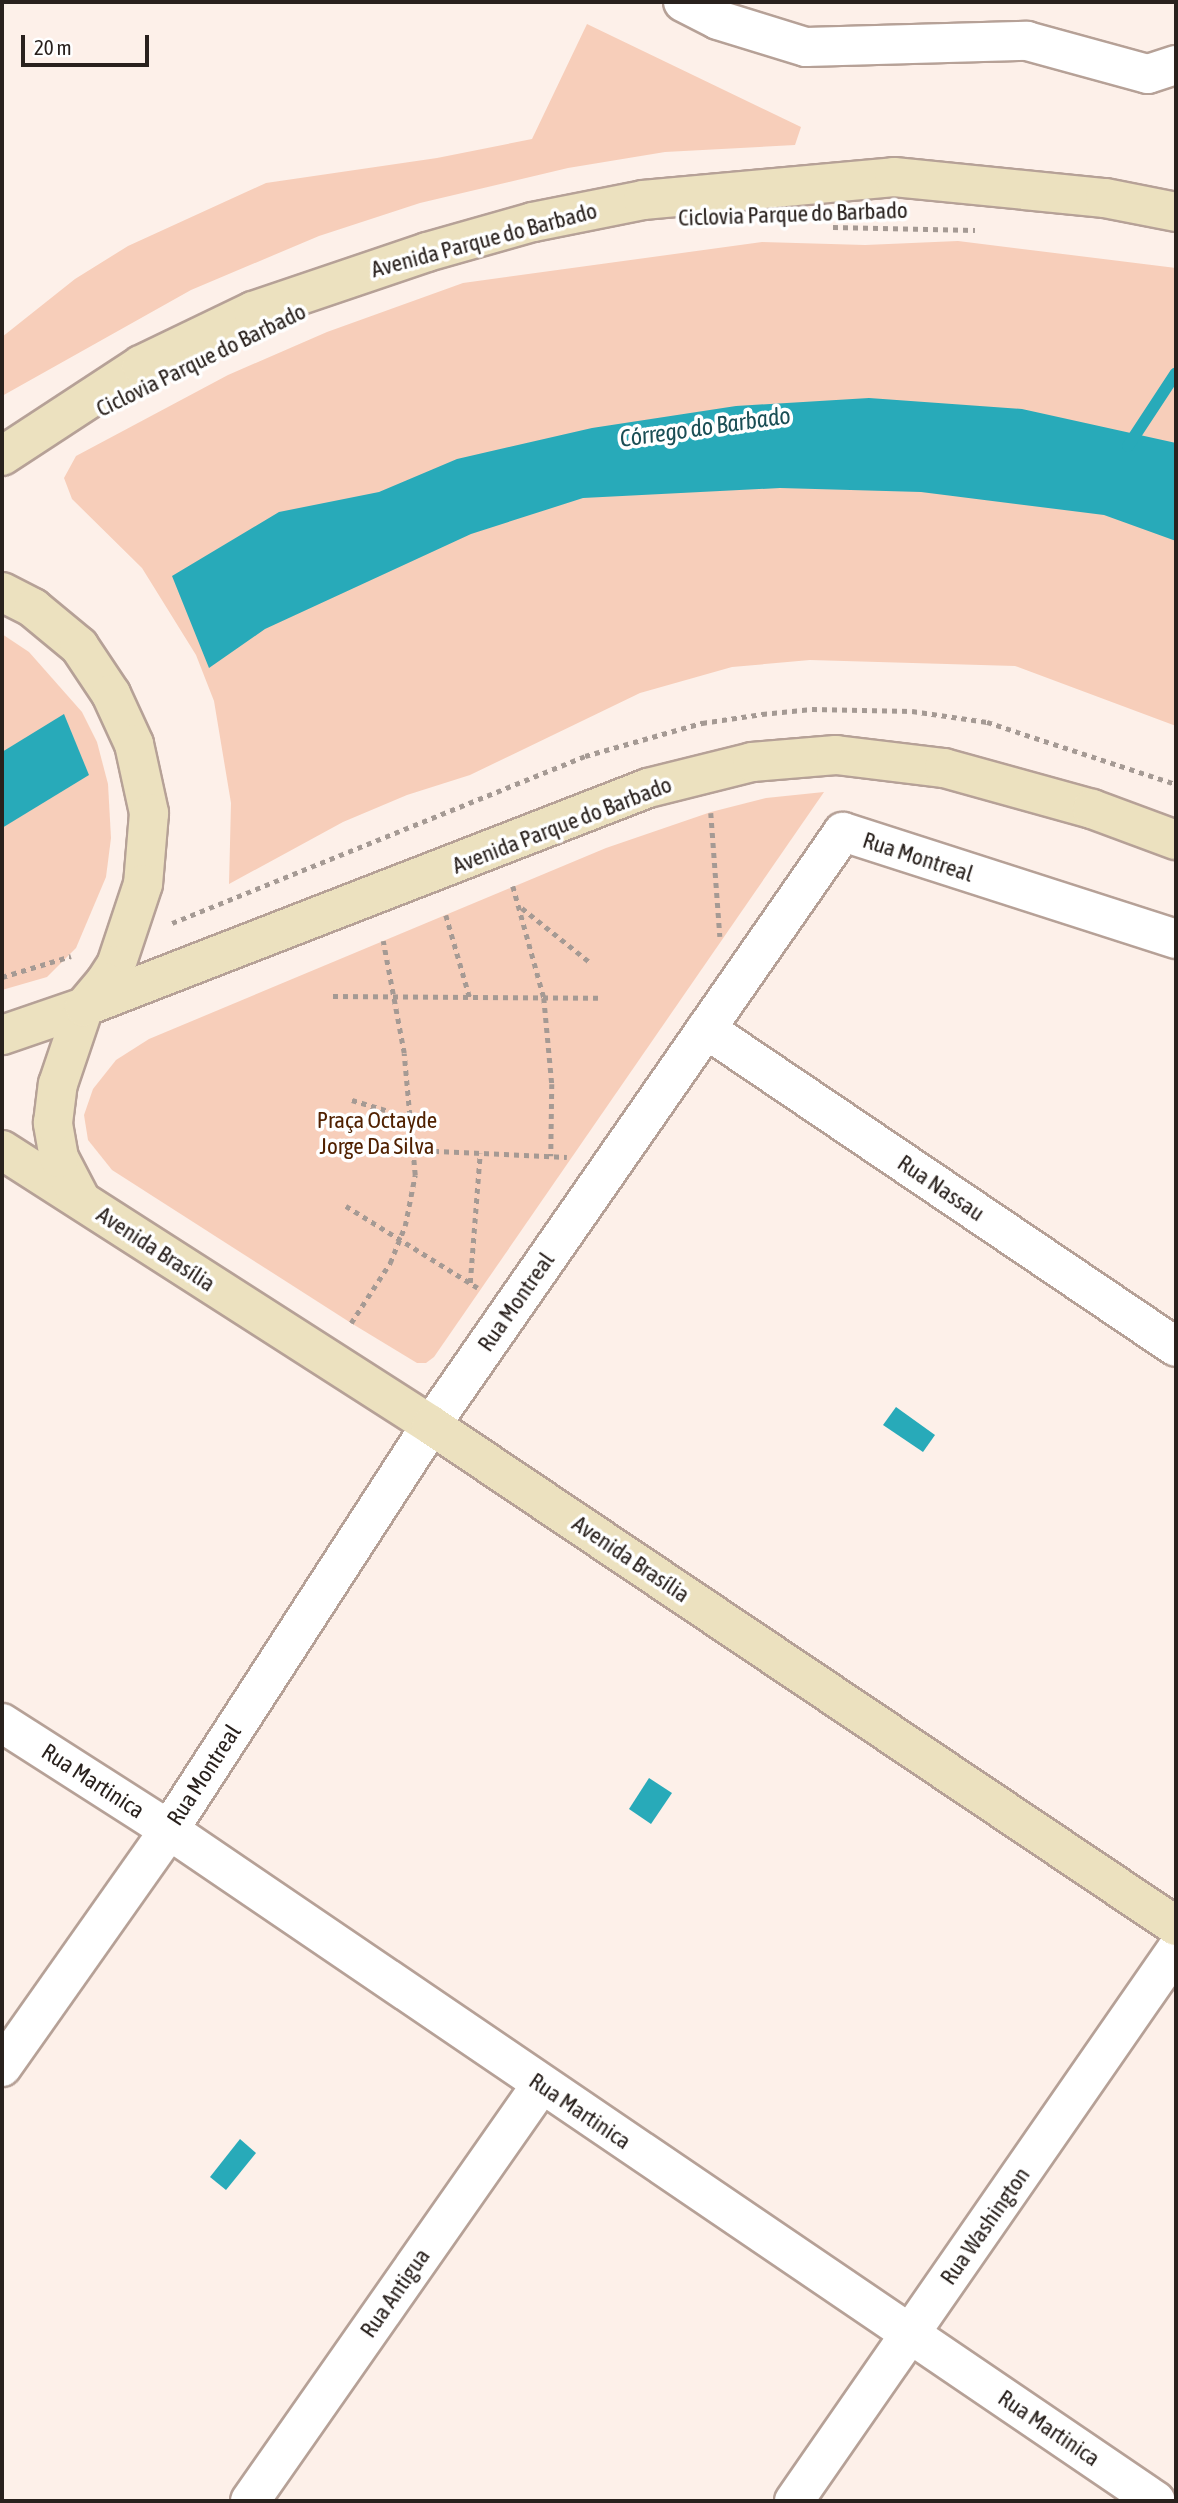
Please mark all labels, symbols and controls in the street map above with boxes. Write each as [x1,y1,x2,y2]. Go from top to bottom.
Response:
scale bar [24,21,152,65]
text: 20 m [34,35,72,59]
street label: Ciclovia Parque do Barbado [678,196,908,232]
street label: Avenida Parque do Barbado [368,197,600,283]
street label: Ciclovia Parque do Barbado [92,297,310,423]
water label: Córrego do Barbado [618,401,792,453]
street label: Avenida Parque do Barbado [448,770,676,880]
street label: Rua Montreal [859,826,977,888]
park label: Praça Octayde Jorge Da Silva [317,1106,437,1160]
street label: Rua Nassau [892,1149,990,1227]
street label: Avenida Brasília [92,1201,220,1297]
street label: Rua Montreal [472,1247,560,1357]
street label: Avenida Brasília [567,1510,695,1608]
street label: Rua Montreal [161,1719,247,1831]
street label: Rua Martinica [37,1738,149,1824]
street label: Rua Martinica [524,2067,636,2155]
street label: Rua Washington [934,2162,1036,2290]
street label: Rua Antigua [354,2243,436,2343]
street label: Rua Martinica [993,2384,1105,2472]

